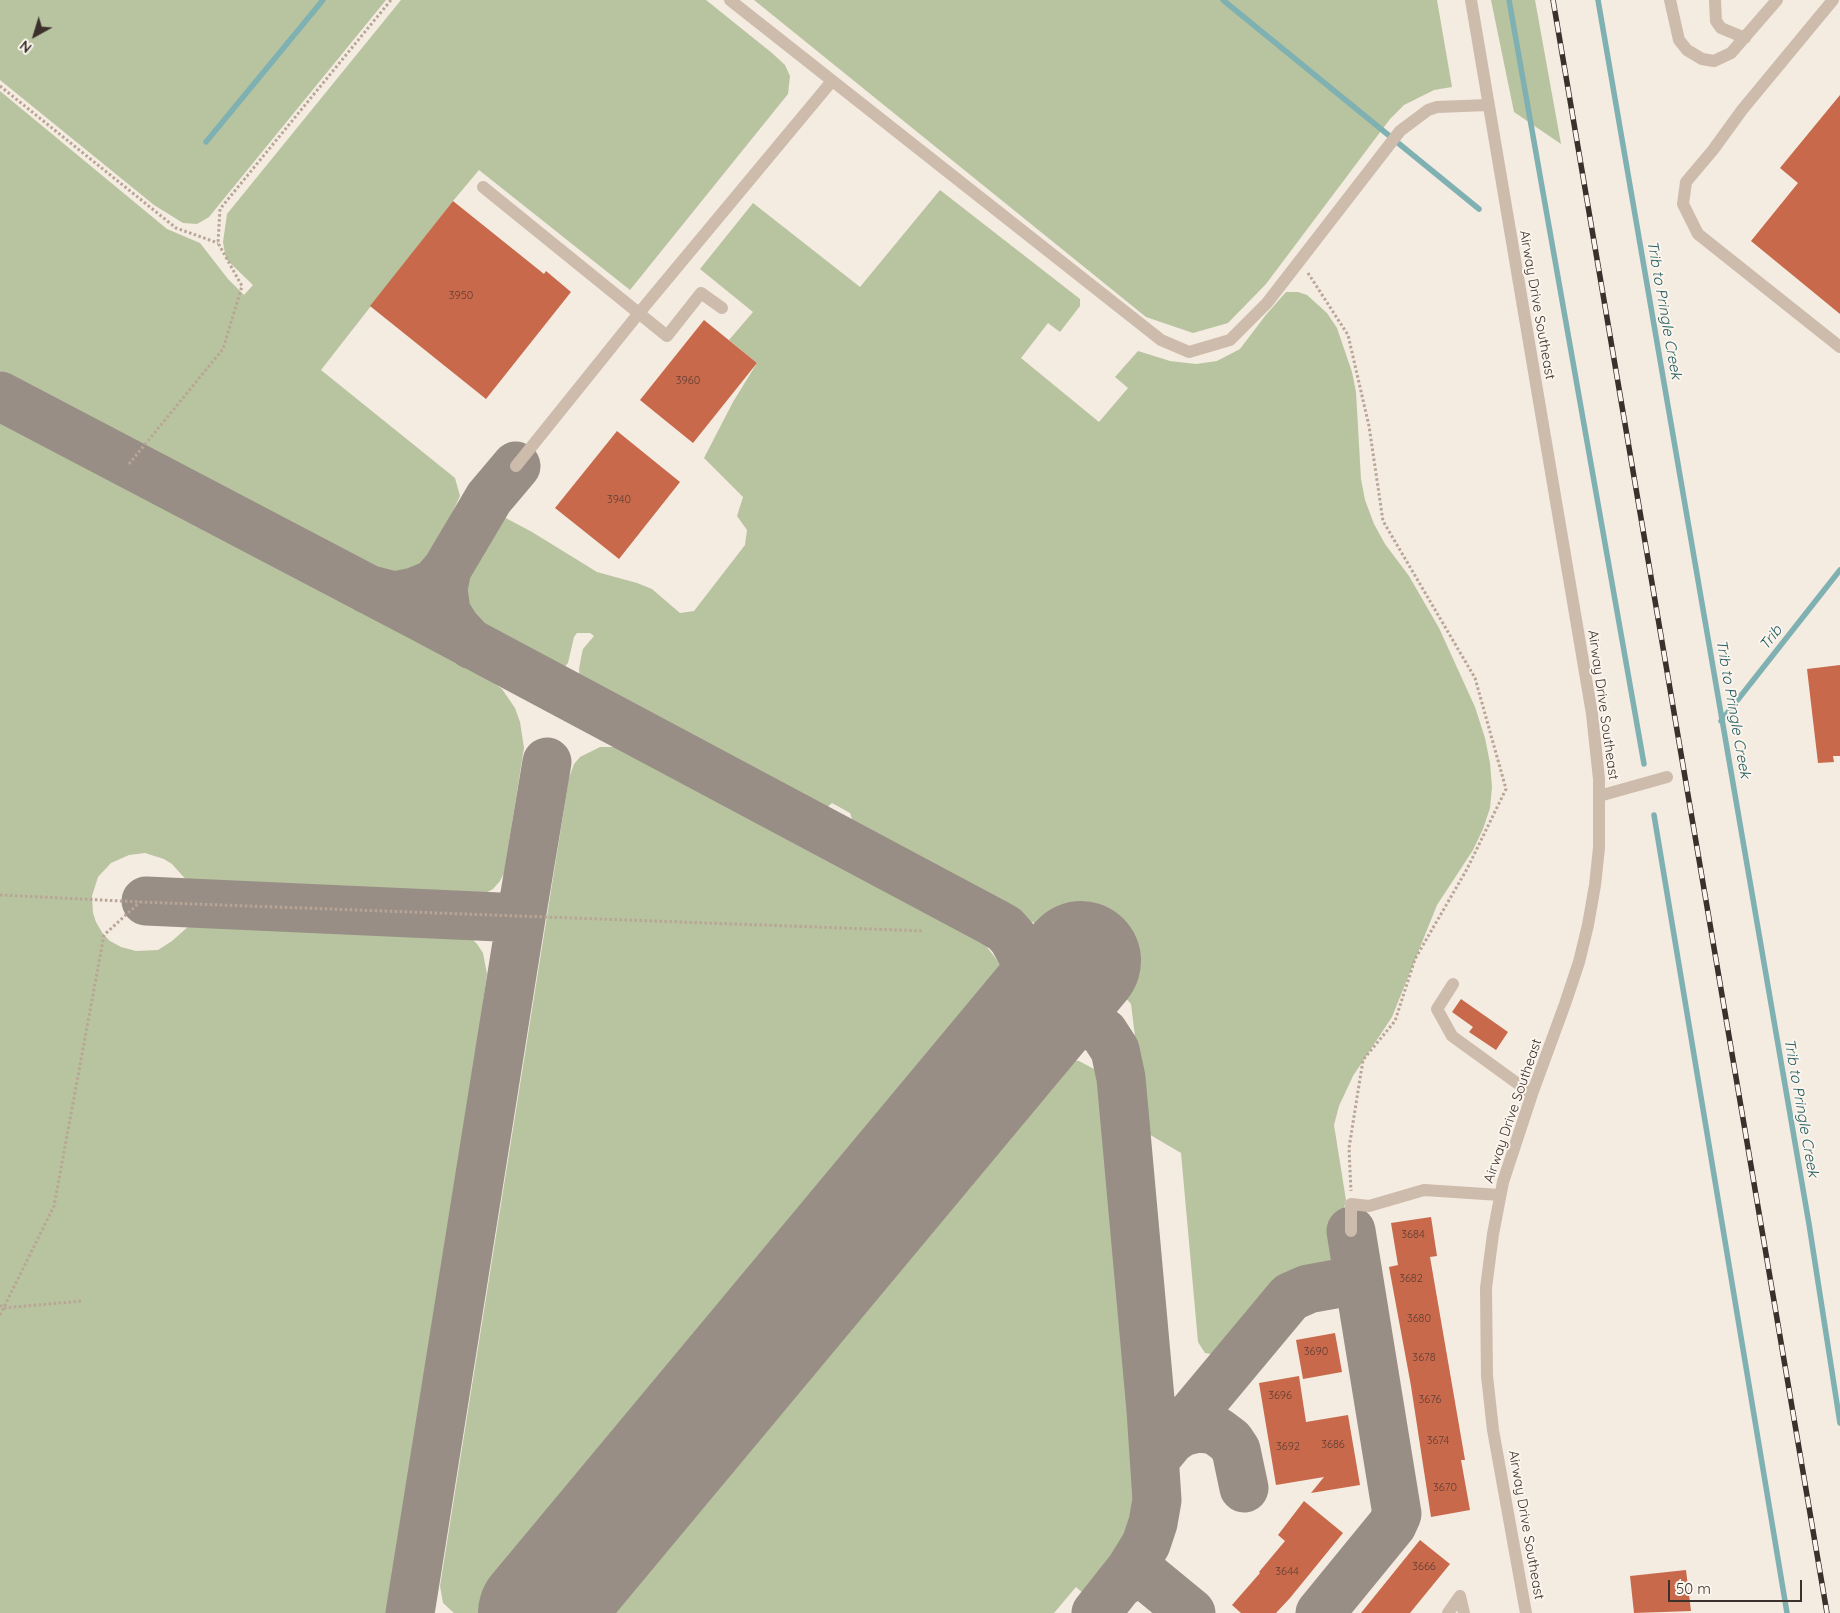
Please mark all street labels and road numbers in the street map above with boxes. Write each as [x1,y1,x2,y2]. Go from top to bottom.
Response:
street label: Airway Drive Southeast [1516,229,1558,381]
street label: Airway Drive Southeast [1584,629,1622,781]
street label: Airway Drive Southeast [1480,1037,1546,1185]
street label: Airway Drive Southeast [1505,1449,1547,1601]

